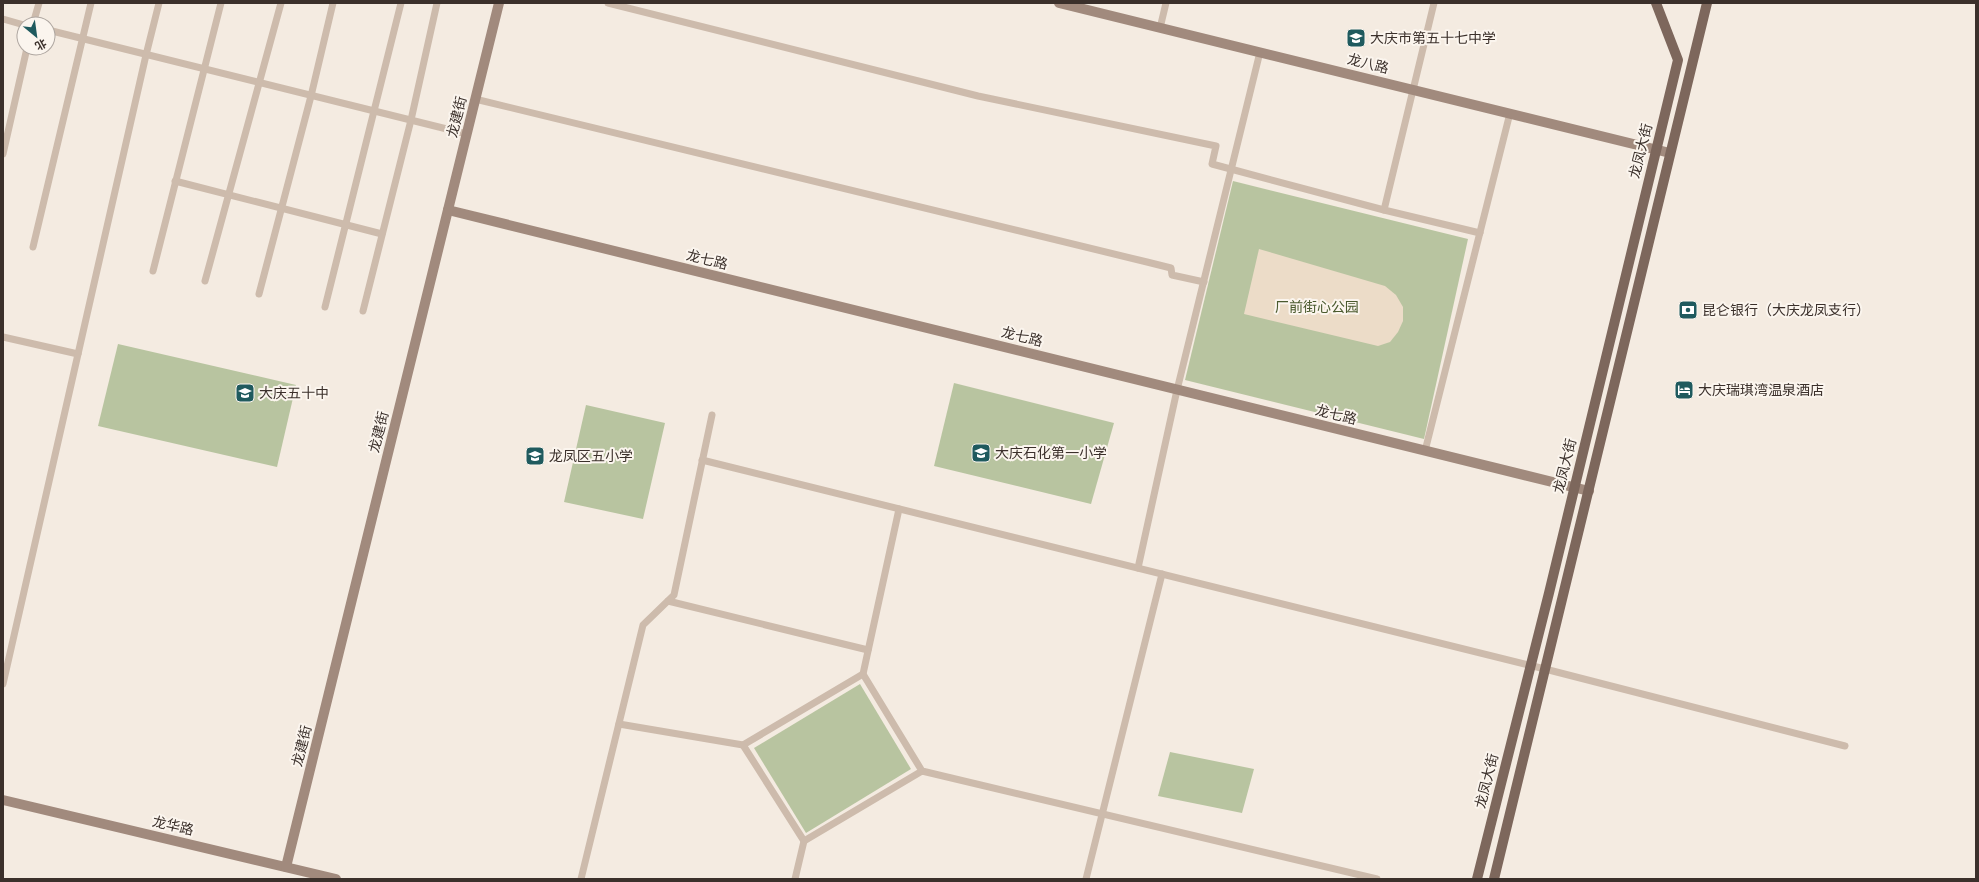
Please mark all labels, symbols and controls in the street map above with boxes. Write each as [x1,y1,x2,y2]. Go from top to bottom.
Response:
north arrow [16,16,56,56]
school or university icon: 大庆市第五十七中学 [1345,27,1367,49]
place label: 大庆市第五十七中学 [1370,30,1496,47]
text: 北 [33,36,49,53]
street label: 龙八路 [1346,51,1390,77]
street label: 龙建街 [444,95,470,139]
street label: 龙凤大街 [1626,122,1656,180]
street label: 龙七路 [685,247,729,273]
park label: 厂前街心公园 [1275,299,1359,316]
bank icon: 昆仑银行（大庆龙凤支行） [1677,299,1699,321]
place label: 昆仑银行（大庆龙凤支行） [1702,302,1870,319]
street label: 龙七路 [1000,324,1044,350]
hotel icon: 大庆瑞琪湾温泉酒店 [1673,379,1695,401]
school or university icon: 大庆五十中 [234,382,256,404]
place label: 大庆瑞琪湾温泉酒店 [1698,382,1824,399]
place label: 大庆五十中 [259,385,329,402]
street label: 龙七路 [1314,402,1358,428]
street label: 龙建街 [366,410,392,454]
street label: 龙凤大街 [1550,437,1580,495]
school or university icon: 大庆石化第一小学 [970,442,992,464]
school or university icon: 龙凤区五小学 [524,445,546,467]
place label: 大庆石化第一小学 [995,445,1107,462]
place label: 龙凤区五小学 [549,448,633,465]
street label: 龙建街 [289,724,315,768]
street label: 龙凤大街 [1472,752,1502,810]
street label: 龙华路 [151,813,195,839]

